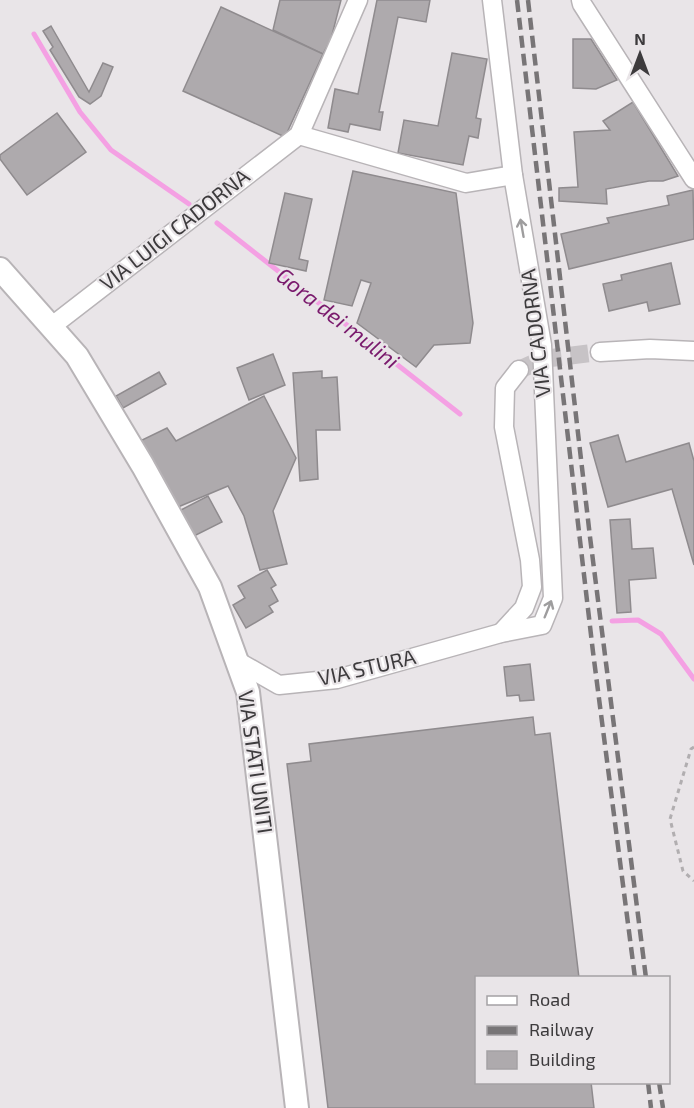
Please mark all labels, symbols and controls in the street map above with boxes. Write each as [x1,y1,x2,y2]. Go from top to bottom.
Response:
north arrow [610,24,670,84]
text: N [634,29,646,48]
street label: VIA LUIGI CADORNA [94,163,254,295]
one-way arrow [517,219,528,239]
water label: Gora dei mulini [272,261,405,373]
street label: VIA CADORNA [514,267,555,399]
one-way arrow [543,601,554,619]
street label: VIA STURA [315,643,418,690]
street label: VIA STATI UNITI [234,689,279,835]
legend [475,976,670,1084]
text: Road [529,988,570,1010]
text: Railway [529,1018,594,1040]
text: Building [529,1048,596,1070]

